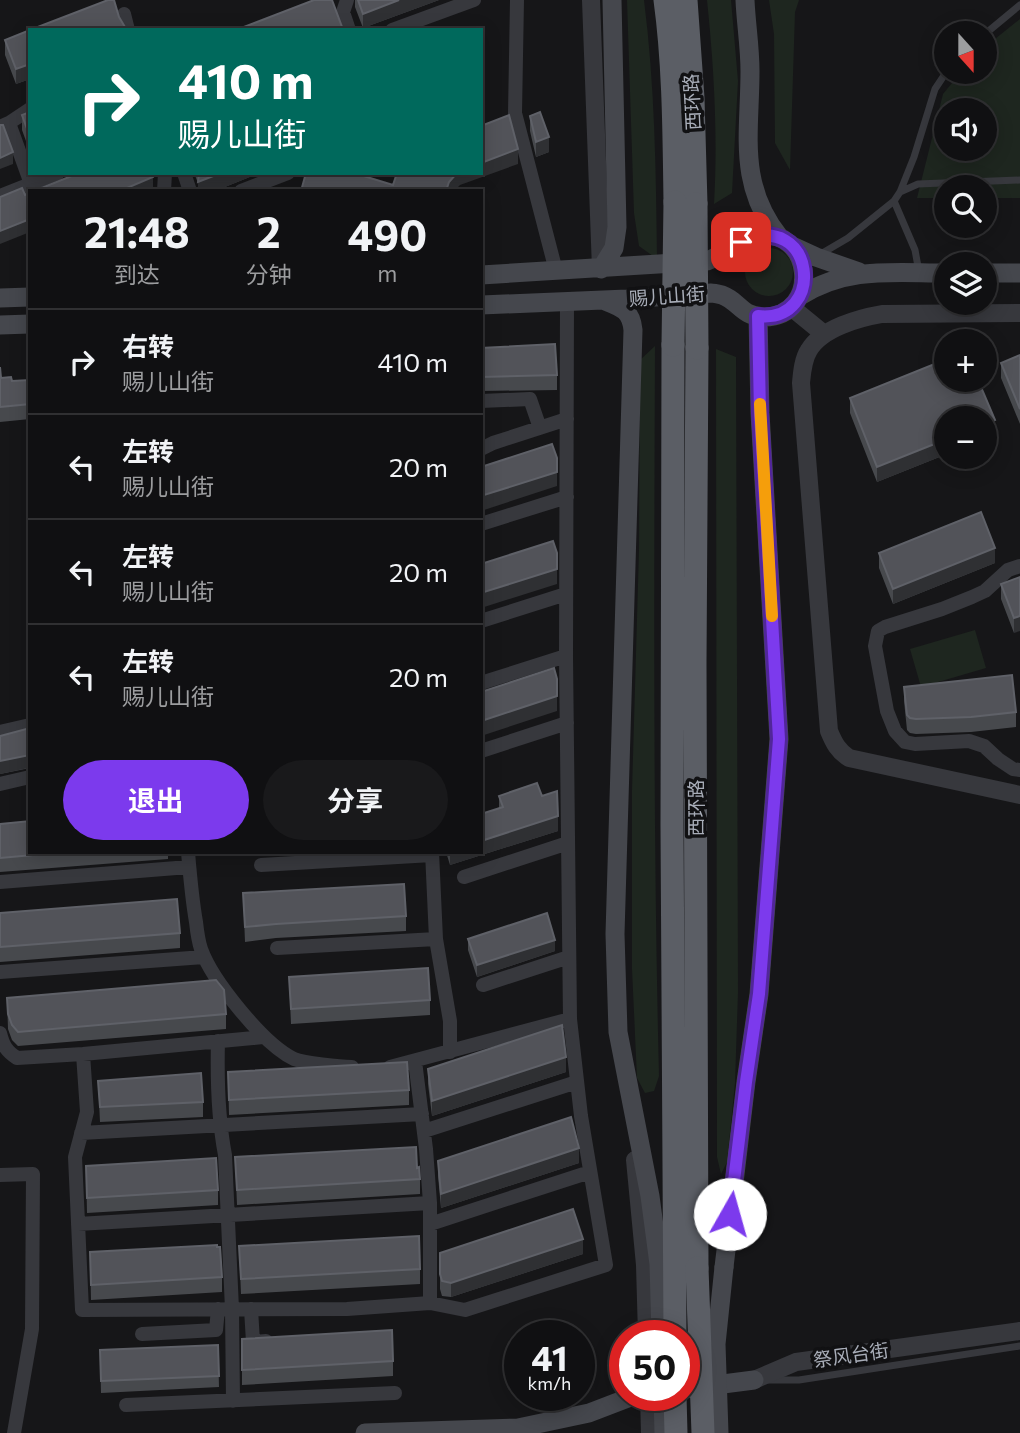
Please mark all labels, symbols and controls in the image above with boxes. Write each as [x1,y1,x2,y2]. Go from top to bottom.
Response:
north arrow [934,21,998,84]
map controls [934,21,997,469]
text: 410 m [178,49,313,109]
icon: right [63,56,154,147]
street label: 西环路 [679,73,704,131]
button: sound [934,98,997,161]
text: 赐儿山街 [178,113,306,153]
button: search [934,175,997,238]
text: 21:48 [84,205,190,257]
text: 2 [257,205,281,257]
text: 490 [347,208,427,260]
pin [711,212,771,272]
icon: arrive [722,223,760,261]
button: layers [934,252,997,315]
text: m [377,259,397,287]
text: 到达 [114,260,160,288]
text: 分钟 [246,260,292,288]
street label: 赐儿山街 [628,281,706,310]
button: + [934,329,997,392]
text: 右转 [122,330,174,361]
icon: right [63,343,101,381]
text: 410 m [377,346,448,377]
text: 赐儿山街 [122,367,214,395]
button: − [934,406,997,469]
text: 左转 [122,435,174,466]
icon: left [63,448,101,486]
text: 20 m [389,451,448,482]
text: 赐儿山街 [122,472,214,500]
text: 左转 [122,540,174,571]
icon: left [63,553,101,591]
text: 20 m [389,556,448,587]
text: 赐儿山街 [122,577,214,605]
text: 左转 [122,645,174,676]
icon: left [63,658,101,696]
text: 20 m [389,661,448,692]
text: 赐儿山街 [122,682,214,710]
button: 退出 [63,760,249,840]
button: 分享 [263,760,448,840]
street label: 西环路 [684,779,707,837]
position arrow [693,1177,767,1251]
speed limit sign: 50 [609,1320,700,1411]
text: 41 [531,1335,568,1378]
street label: 祭风台街 [812,1338,890,1371]
text: km/h [528,1372,571,1394]

